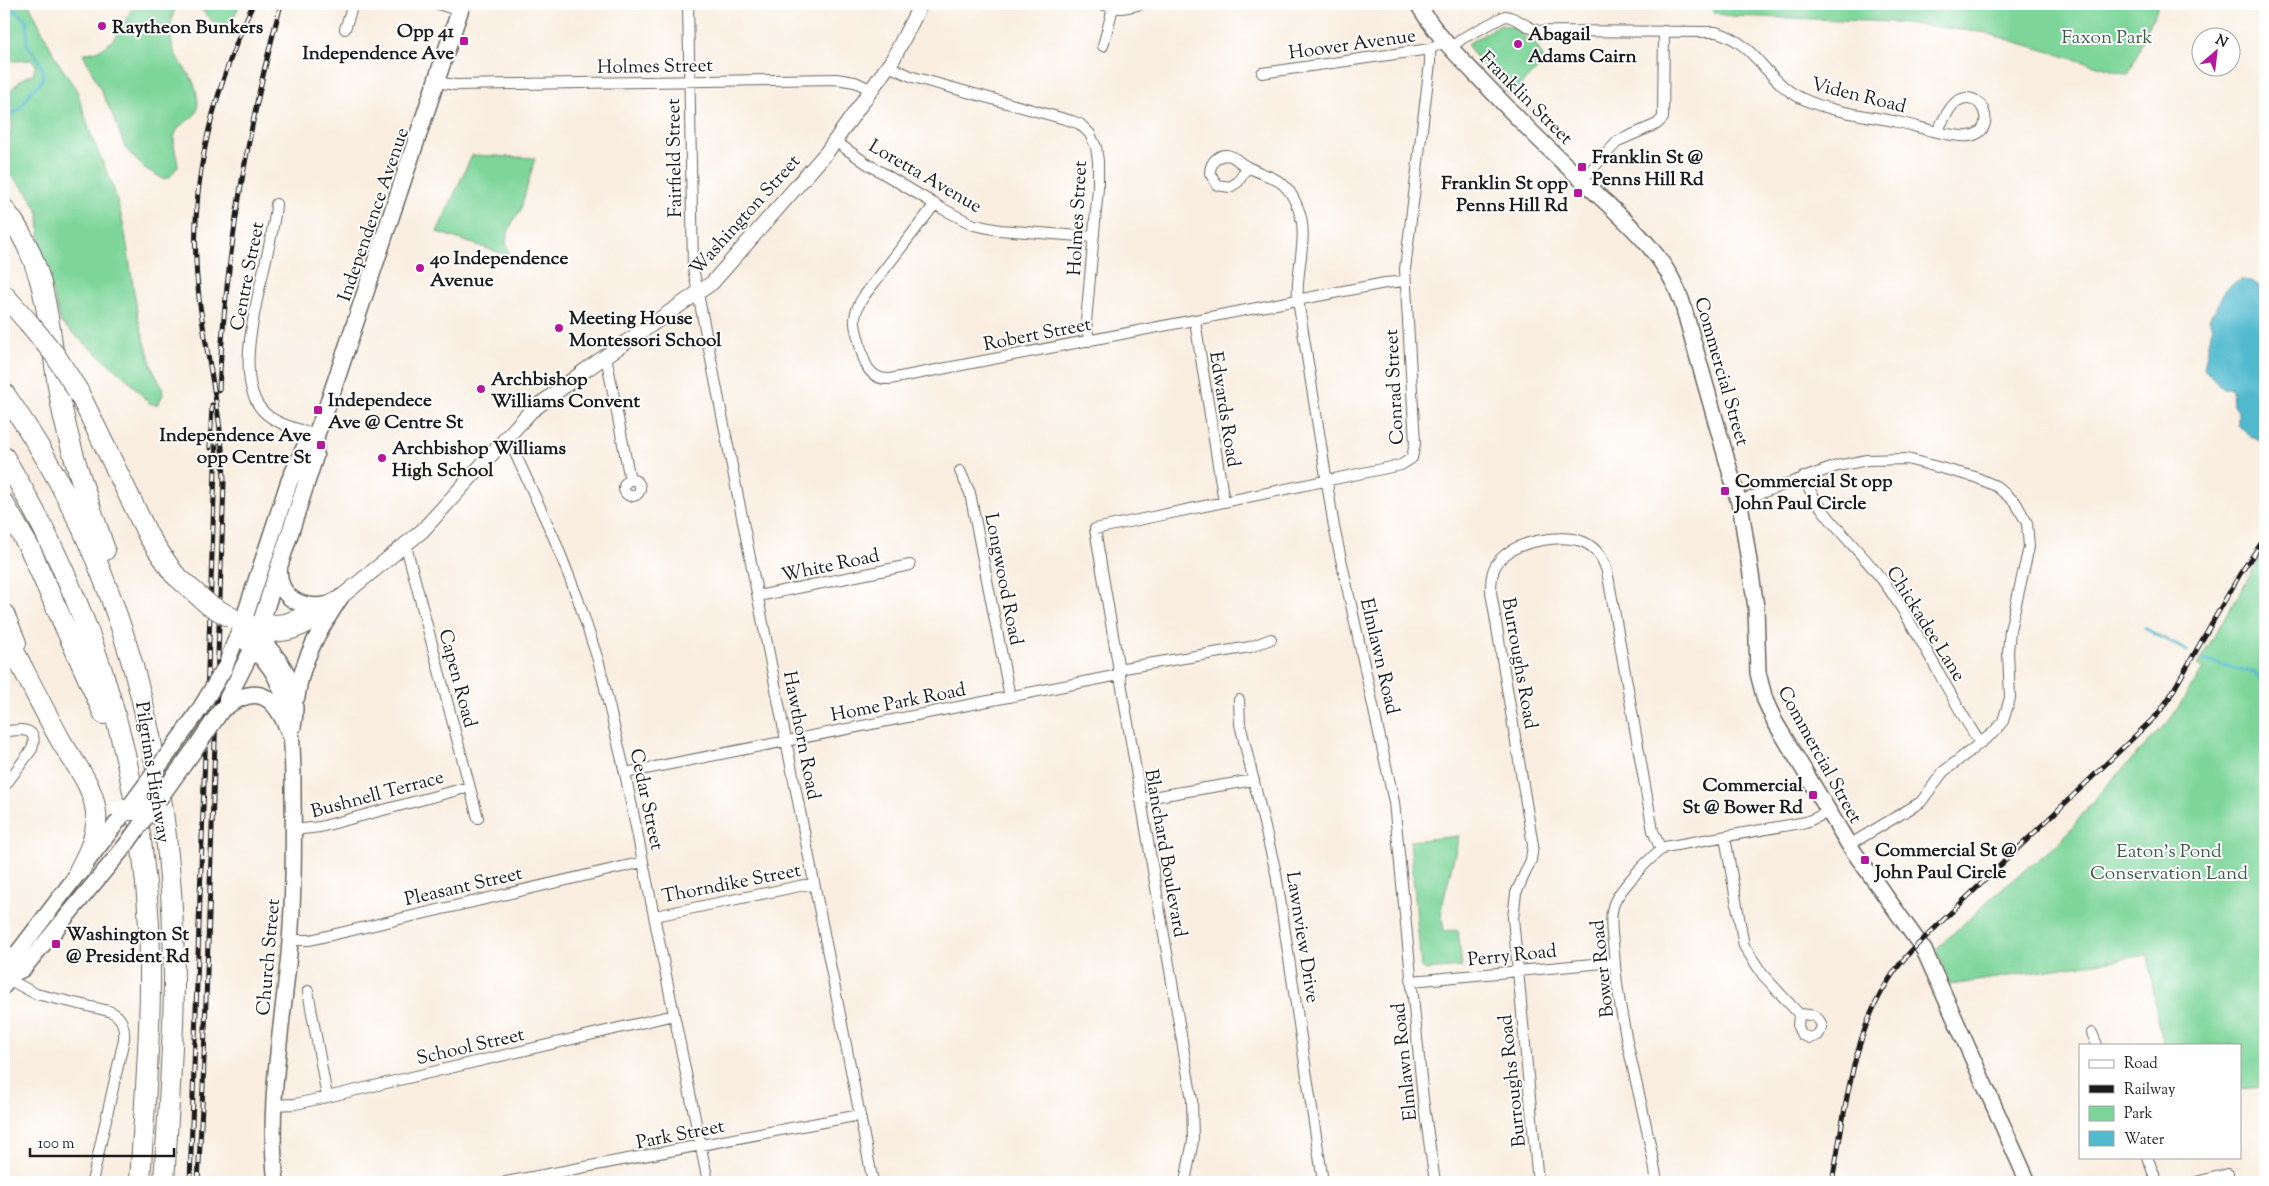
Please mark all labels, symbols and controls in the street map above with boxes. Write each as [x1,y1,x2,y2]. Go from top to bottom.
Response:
place label: Raytheon Bunkers [112,15,264,42]
place label: Opp 41 Independence Ave [303,19,455,68]
marker: Raytheon Bunkers [96,20,108,32]
place label: Abagail Adams Cairn [1528,22,1637,71]
street label: Hoover Avenue [1287,23,1418,68]
park label: Faxon Park [2061,25,2153,52]
north arrow [2192,28,2242,78]
text: N [2212,31,2231,54]
marker: Opp 41 Independence Ave [458,35,470,47]
marker: Abagail Adams Cairn [1512,38,1524,50]
street label: Franklin Street [1472,46,1579,152]
street label: Holmes Street [597,53,714,82]
street label: Viden Road [1808,72,1909,121]
street label: Fairfield Street [661,98,690,218]
street label: Independence Avenue [332,124,417,305]
street label: Loretta Avenue [863,134,987,221]
place label: Franklin St @ Penns Hill Rd [1592,145,1704,194]
street label: Washington Street [684,149,808,282]
street label: Holmes Street [1062,159,1095,277]
marker: Franklin St @ Penns Hill Rd [1576,161,1588,173]
place label: Franklin St opp Penns Hill Rd [1441,171,1568,220]
marker: Franklin St opp Penns Hill Rd [1572,187,1584,199]
street label: Centre Street [225,219,272,333]
place label: 40 Independence Avenue [429,246,568,295]
marker: 40 Independence Avenue [414,262,426,274]
street label: Commercial Street [1686,294,1755,450]
place label: Meeting House Montessori School [569,306,722,355]
street label: Robert Street [981,312,1094,359]
marker: Meeting House Montessori School [553,322,565,334]
street label: Conrad Street [1379,328,1412,445]
street label: Edwards Road [1201,350,1246,469]
place label: Archbishop Williams Convent [491,367,641,416]
marker: Archbishop Williams Convent [475,383,487,395]
place label: Independece Ave @ Centre St [328,388,464,437]
marker: Independece Ave @ Centre St [312,404,324,416]
place label: Independence Ave opp Centre St [160,423,312,472]
place label: Archbishop Williams High School [392,436,566,485]
marker: Independence Ave opp Centre St [315,439,327,451]
marker: Archbishop Williams High School [376,452,388,464]
place label: Commercial St opp John Paul Circle [1733,469,1893,518]
marker: Commercial St opp John Paul Circle [1719,485,1731,497]
street label: Longwood Road [976,511,1029,648]
street label: White Road [779,543,882,590]
street label: Chickadee Lane [1879,561,1971,687]
street label: Elmlawn Road [1352,596,1405,718]
street label: Burroughs Road [1494,596,1543,732]
street label: Capen Road [430,626,483,731]
street label: Hawthorn Road [775,669,826,802]
street label: Home Park Road [829,677,969,730]
street label: Commercial Street [1770,682,1868,829]
street label: Pilgrims Highway [127,700,176,846]
street label: Cedar Street [622,746,670,853]
street label: Bushnell Terrace [308,765,447,826]
street label: Blanchard Boulevard [1136,767,1193,940]
place label: Commercial St @ Bower Rd [1682,773,1804,822]
marker: Commercial St @ Bower Rd [1807,789,1819,801]
place label: Commercial St @ John Paul Circle [1873,838,2017,887]
park label: Eaton's Pond Conservation Land [2090,839,2248,888]
marker: Commercial St @ John Paul Circle [1859,854,1871,866]
street label: Thorndike Street [660,858,804,911]
street label: Pleasant Street [402,861,526,914]
street label: Lawnview Drive [1278,870,1325,1005]
street label: Church Street [251,897,288,1017]
street label: Bower Road [1585,918,1622,1019]
place label: Washington St @ President Rd [66,922,190,971]
marker: Washington St @ President Rd [50,938,62,950]
street label: Perry Road [1466,938,1558,975]
street label: Elmlawn Road [1386,1001,1425,1122]
street label: Burroughs Road [1493,1013,1534,1148]
street label: School Street [414,1022,528,1073]
legend [2079,1044,2242,1158]
text: Road [2124,1054,2158,1075]
text: Railway [2124,1080,2176,1101]
text: Park [2124,1104,2153,1125]
street label: Park Street [634,1114,727,1157]
scale bar [30,1126,174,1158]
text: Water [2124,1130,2165,1151]
text: 100 m [38,1134,75,1155]

